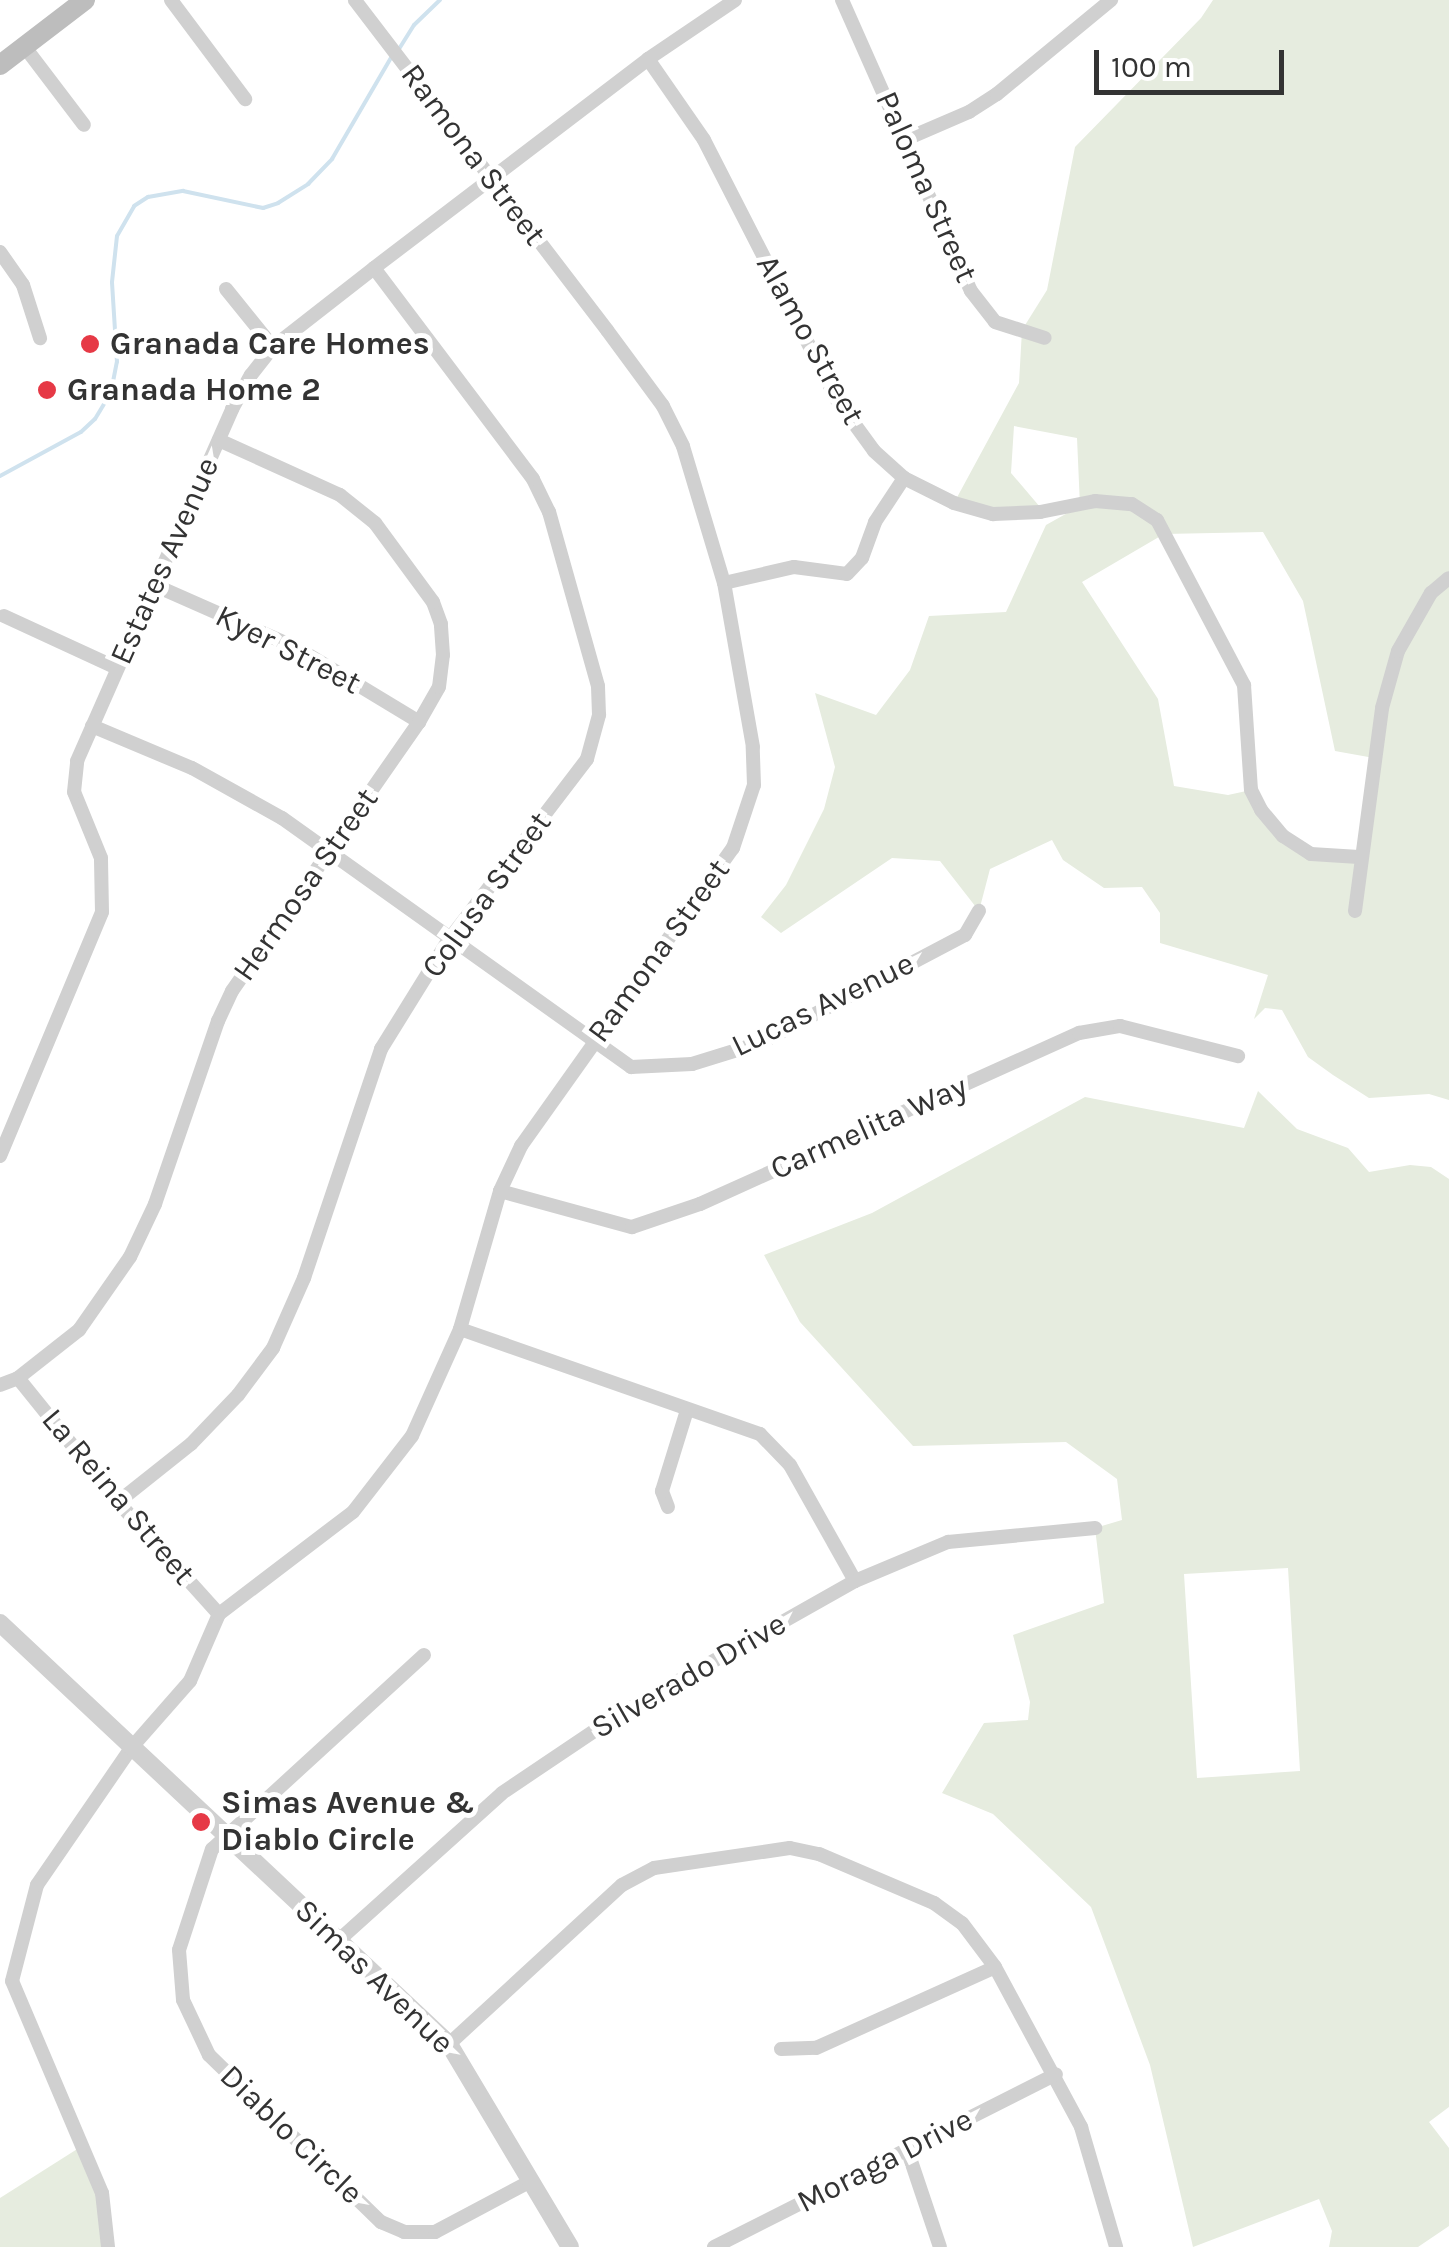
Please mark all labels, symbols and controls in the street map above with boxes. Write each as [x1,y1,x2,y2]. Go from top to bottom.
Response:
scale bar [1099,30,1289,92]
text: 100 m [1111,49,1192,85]
street label: Ramona Street [392,57,554,253]
street label: Paloma Street [867,86,985,288]
street label: Alamo Street [748,249,872,431]
place label: Granada Care Homes [110,325,430,363]
marker: Granada Care Homes [79,333,101,355]
place label: Granada Home 2 [67,371,321,409]
marker: Granada Home 2 [36,379,58,401]
street label: Estates Avenue [102,451,228,671]
street label: Kyer Street [209,597,367,703]
street label: Hermosa Street [225,781,387,989]
street label: Colusa Street [414,805,560,985]
street label: Ramona Street [580,852,738,1050]
street label: Lucas Avenue [726,944,920,1066]
street label: Carmelita Way [765,1068,973,1188]
street label: La Reina Street [33,1401,203,1593]
street label: Silverado Drive [585,1605,793,1747]
place label: Simas Avenue & Diablo Circle [221,1785,475,1860]
marker: Simas Avenue & Diablo Circle [190,1811,212,1833]
street label: Simas Avenue [287,1892,461,2062]
street label: Diablo Circle [212,2057,370,2213]
street label: Moraga Drive [791,2100,979,2222]

